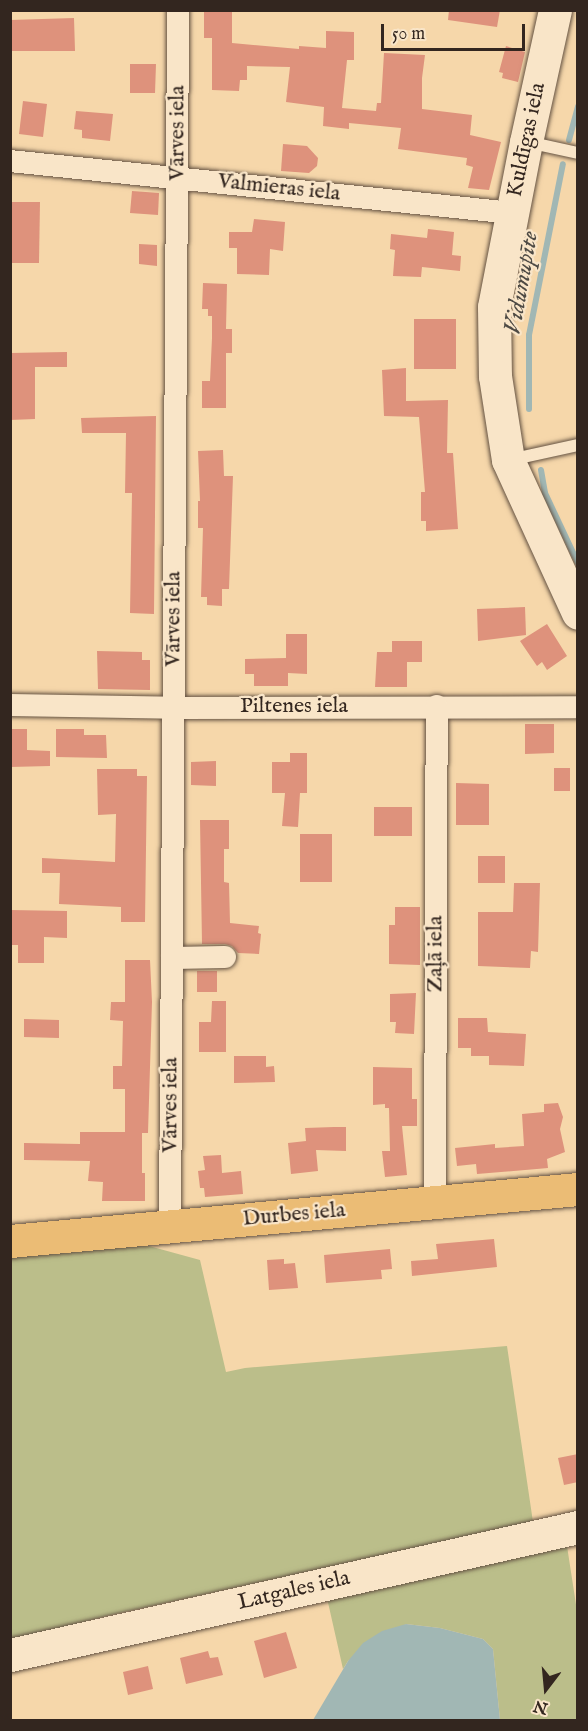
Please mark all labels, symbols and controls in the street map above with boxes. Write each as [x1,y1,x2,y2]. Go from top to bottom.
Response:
scale bar [384,12,528,50]
text: 50 m [392,23,425,46]
street label: Kuldīgas iela [502,80,552,200]
street label: Vārves iela [165,85,191,181]
street label: Valmieras iela [216,168,342,208]
water label: Vidumupīte [499,229,545,337]
street label: Vārves iela [161,571,187,667]
street label: Piltenes iela [240,694,348,720]
street label: Zaļā iela [423,916,449,992]
street label: Vārves iela [158,1057,184,1153]
street label: Durbes iela [242,1197,346,1233]
street label: Latgales iela [235,1565,353,1617]
north arrow [516,1659,576,1719]
text: N [532,1695,550,1718]

